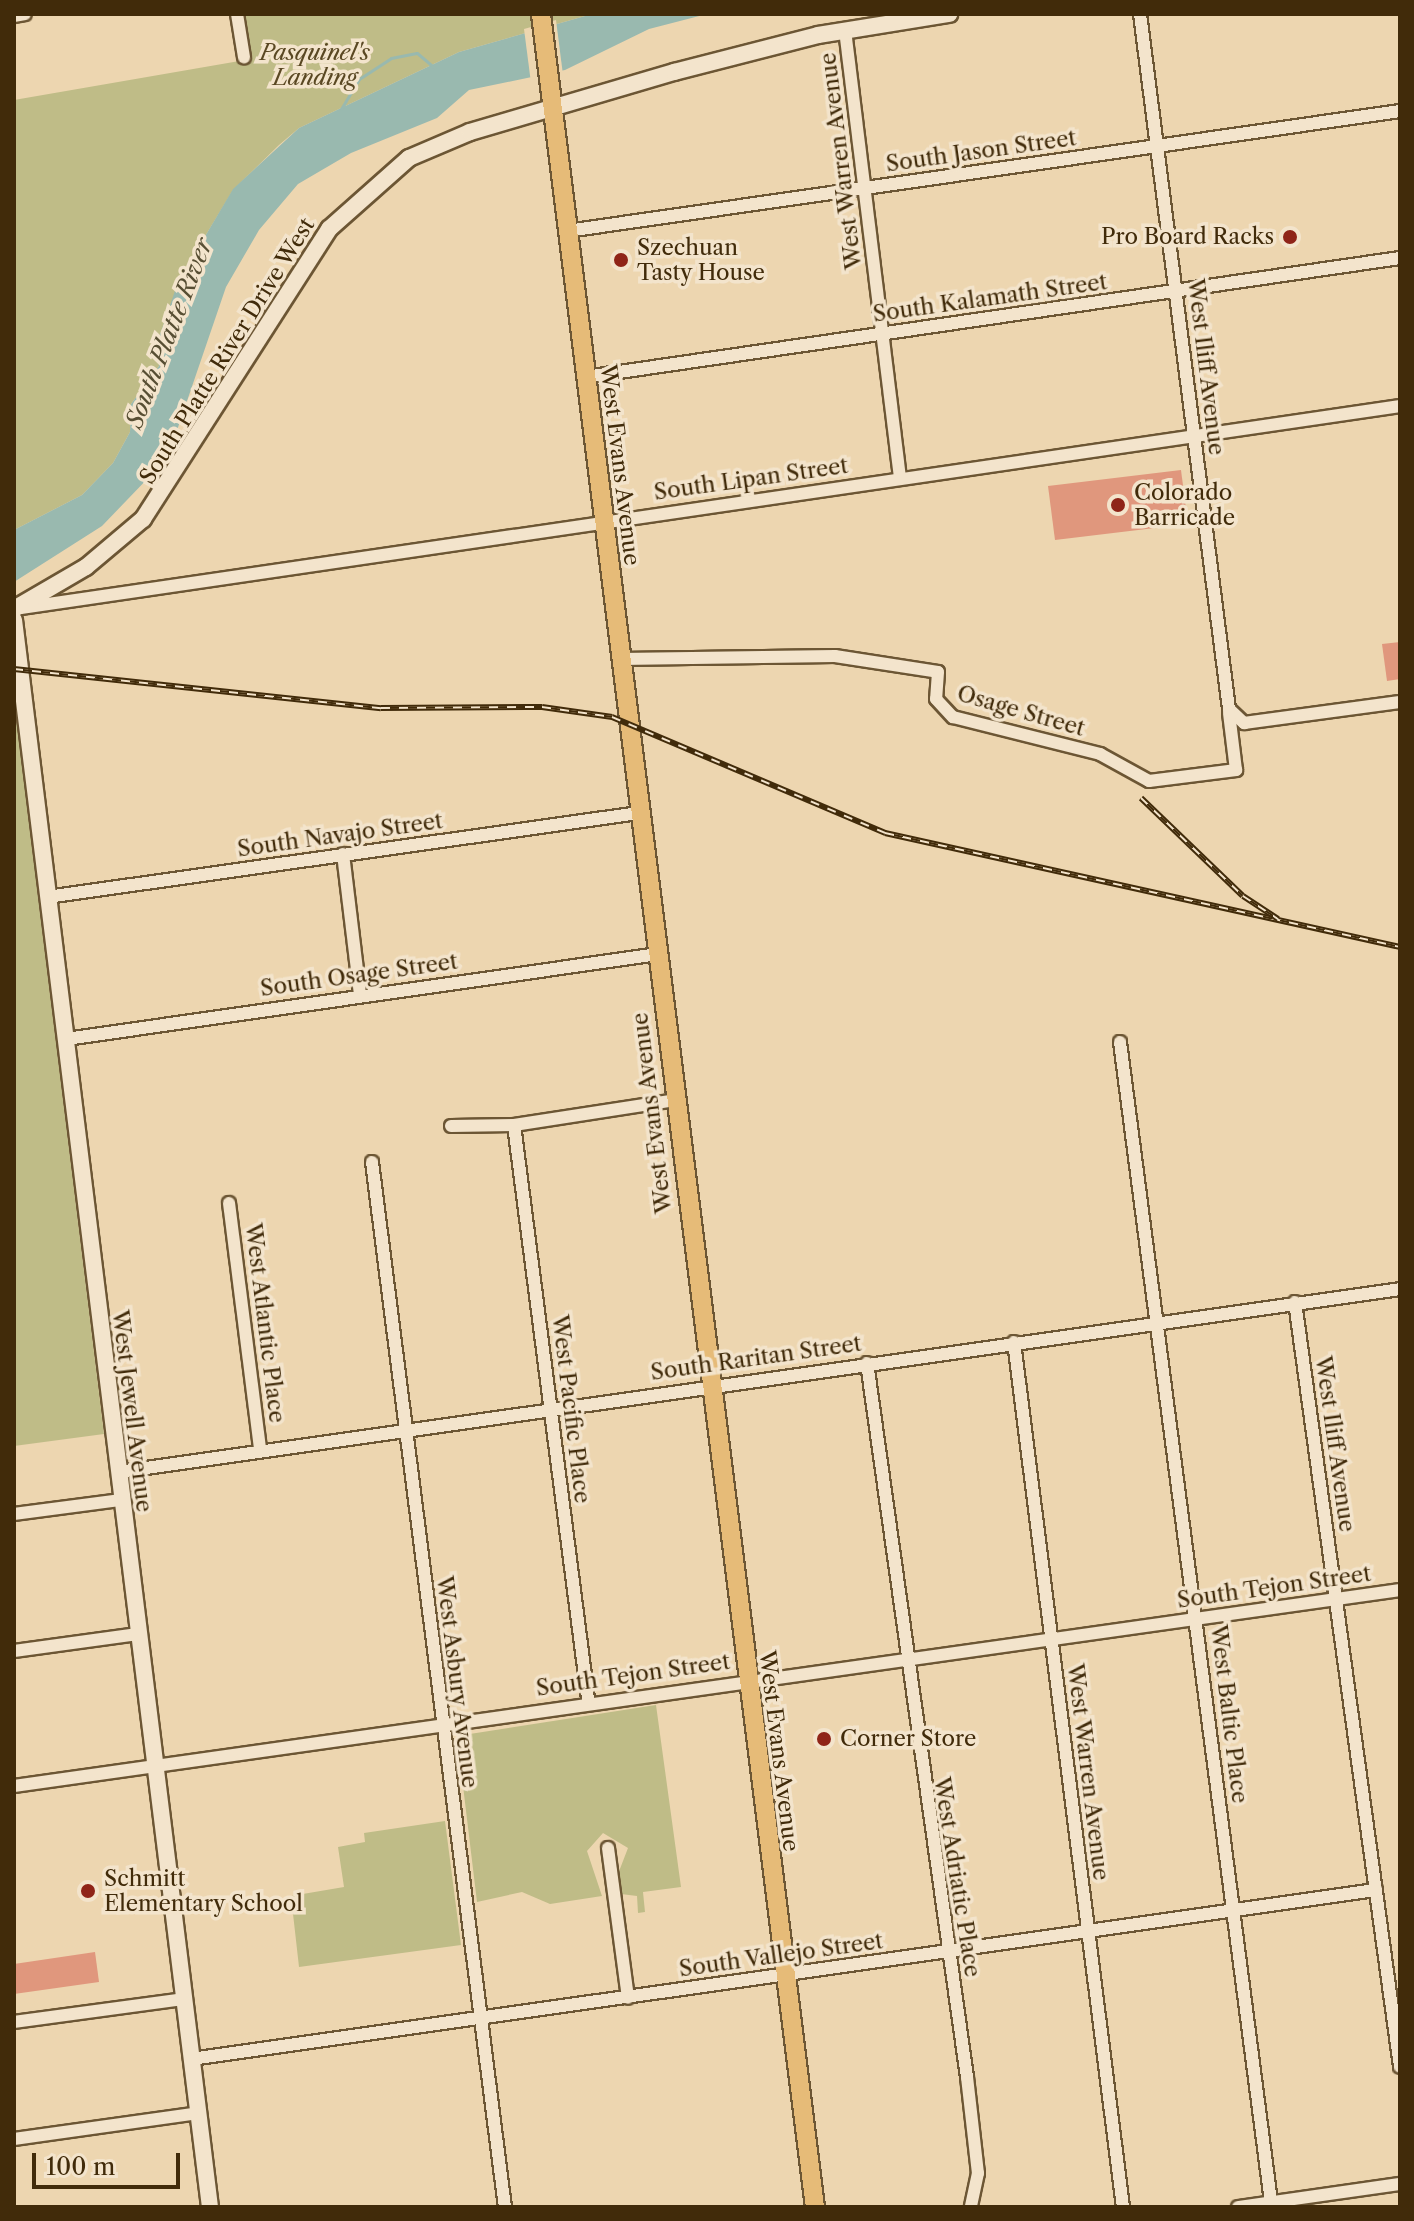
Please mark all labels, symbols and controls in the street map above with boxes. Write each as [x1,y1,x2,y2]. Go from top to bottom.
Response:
park label: Pasquinel's Landing [260,39,370,90]
street label: West Warren Avenue [815,50,867,272]
street label: South Jason Street [884,125,1078,177]
street label: South Platte River Drive West [134,213,320,489]
place label: Pro Board Racks [1101,224,1274,250]
marker: Pro Board Racks [1281,228,1299,246]
water label: South Platte River [120,234,218,432]
place label: Szechuan Tasty House [637,234,766,286]
marker: Szechuan Tasty House [612,251,630,269]
street label: South Kalamath Street [871,268,1109,328]
street label: West Iliff Avenue [1182,277,1230,457]
street label: West Evans Avenue [595,363,645,567]
street label: South Lipan Street [652,452,850,506]
place label: Colorado Barricade [1134,479,1235,530]
marker: Colorado Barricade [1109,496,1127,514]
street label: Osage Street [954,680,1088,742]
street label: South Navajo Street [236,808,444,862]
street label: South Osage Street [259,948,459,1002]
street label: West Evans Avenue [627,1011,677,1215]
street label: West Atlantic Place [240,1221,290,1425]
street label: West Jewell Avenue [106,1308,158,1514]
street label: West Pacific Place [546,1313,596,1505]
street label: South Raritan Street [649,1330,863,1386]
street label: West Iliff Avenue [1310,1354,1360,1534]
street label: South Tejon Street [1175,1560,1373,1614]
street label: West Asbury Avenue [431,1573,483,1791]
street label: West Baltic Place [1205,1623,1253,1805]
street label: South Tejon Street [534,1648,732,1702]
street label: West Evans Avenue [754,1649,804,1853]
street label: West Warren Avenue [1062,1661,1114,1883]
place label: Corner Store [840,1726,977,1752]
marker: Corner Store [815,1730,833,1748]
street label: West Adriatic Place [928,1775,986,1979]
place label: Schmitt Elementary School [104,1865,303,1916]
marker: Schmitt Elementary School [79,1882,97,1900]
street label: South Vallejo Street [677,1928,885,1982]
scale bar [36,2137,184,2187]
text: 100 m [46,2152,115,2181]

